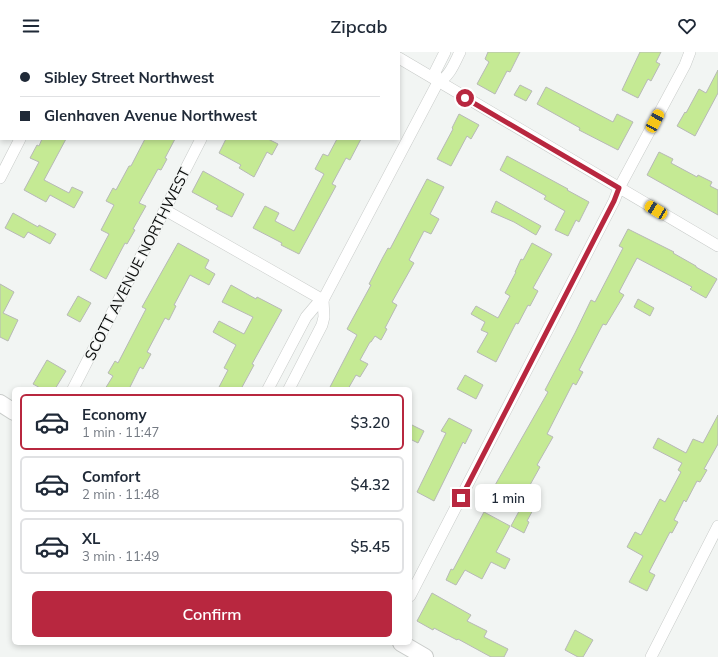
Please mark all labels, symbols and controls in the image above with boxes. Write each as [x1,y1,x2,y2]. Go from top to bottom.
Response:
icon: menu [20,15,42,37]
text: Zipcab [330,15,388,38]
icon: heart [676,15,698,37]
text: Sibley Street Northwest [44,68,214,87]
route start [456,89,474,107]
text: Glenhaven Avenue Northwest [44,106,257,125]
car [644,108,666,134]
street label: SCOTT AVENUE NORTHWEST [80,164,194,364]
car [643,199,669,221]
icon: car [34,404,70,440]
text: Economy [82,405,147,424]
text: $3.20 [350,413,390,432]
text: 1 min · 11:47 [82,424,159,440]
icon: car [34,466,70,502]
text: Comfort [82,467,140,486]
text: $4.32 [350,475,390,494]
callout: 1 min [475,484,541,512]
text: 2 min · 11:48 [82,486,159,502]
route end [452,489,470,507]
text: 1 min [491,490,525,506]
icon: car [34,528,70,564]
text: XL [82,529,100,548]
text: $5.45 [350,537,390,556]
text: 3 min · 11:49 [82,548,159,564]
button: Confirm [32,591,392,637]

